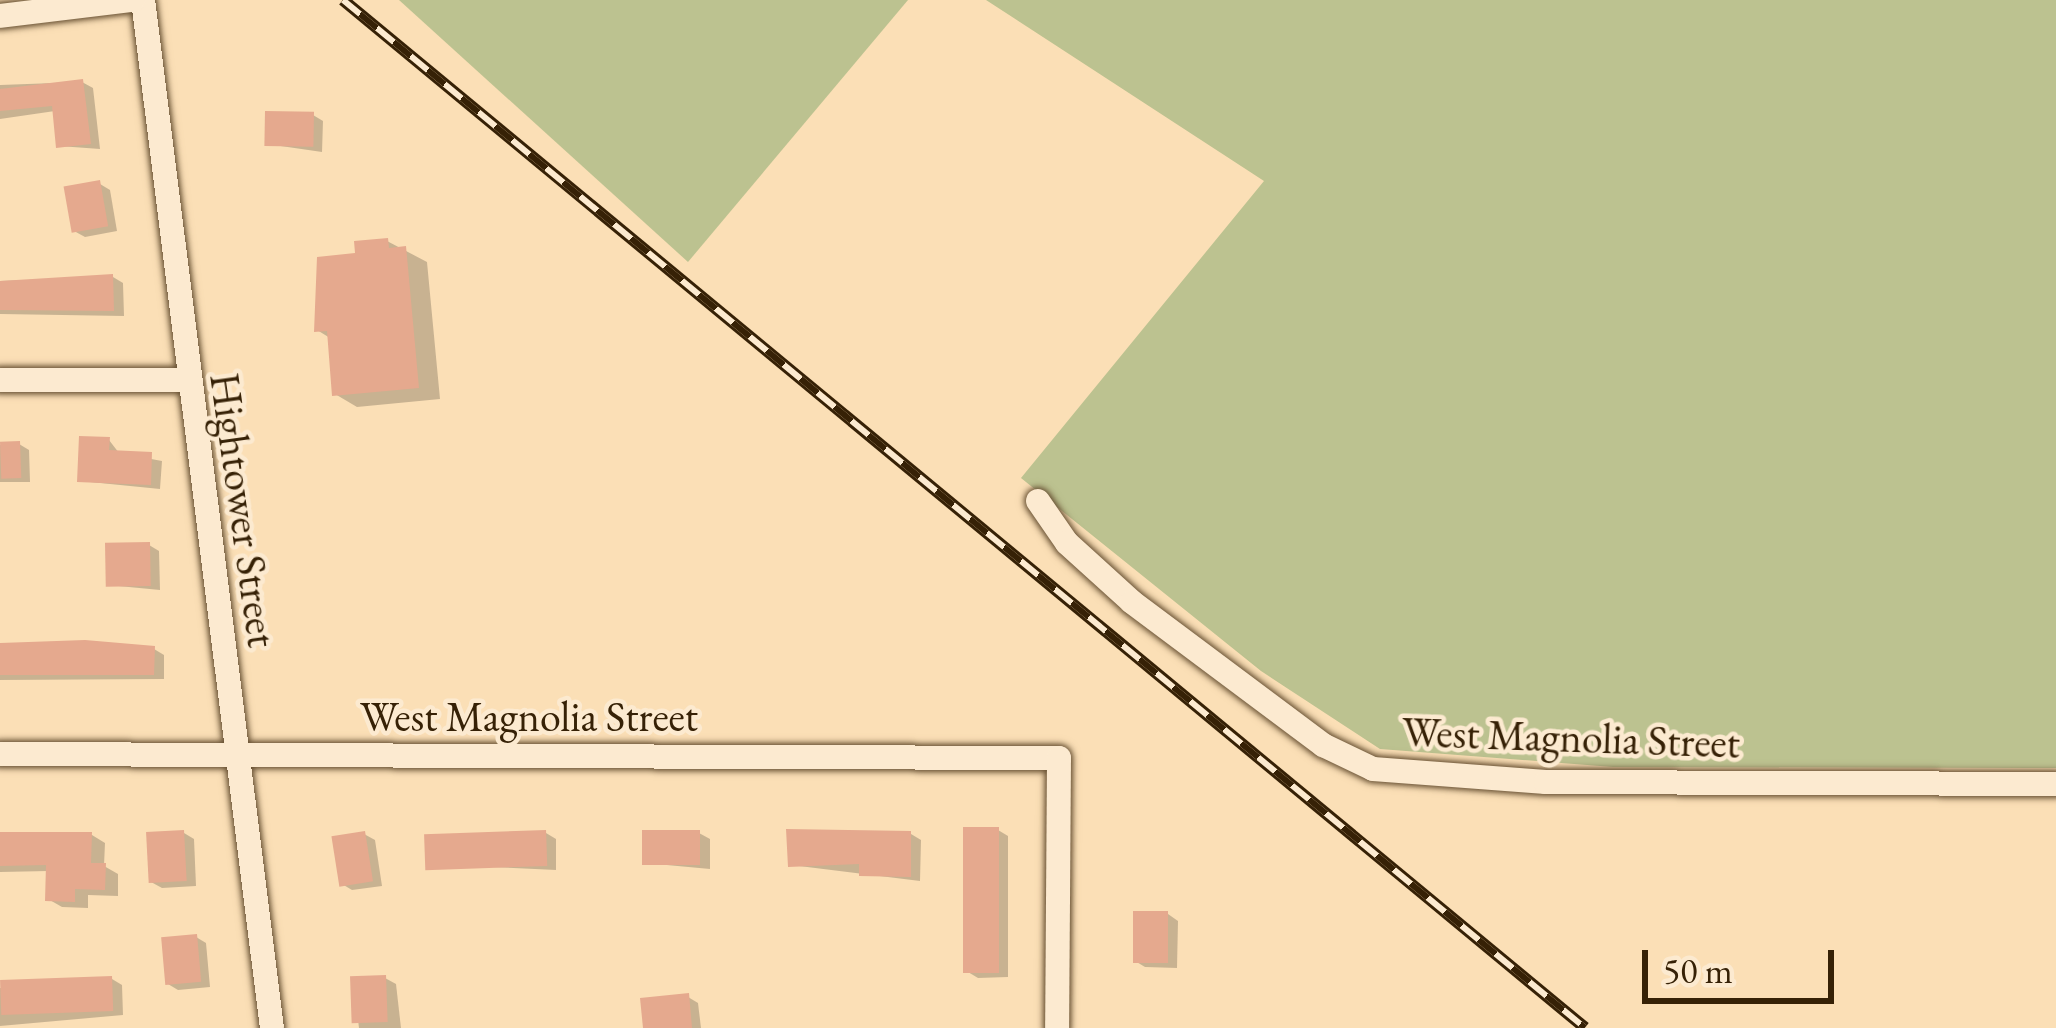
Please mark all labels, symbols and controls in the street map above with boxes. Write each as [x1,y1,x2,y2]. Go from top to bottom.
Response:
street label: Hightower Street [199,370,287,650]
street label: West Magnolia Street [360,692,698,742]
street label: West Magnolia Street [1401,707,1741,769]
scale bar [1648,926,1840,1000]
text: 50 m [1663,947,1733,994]

